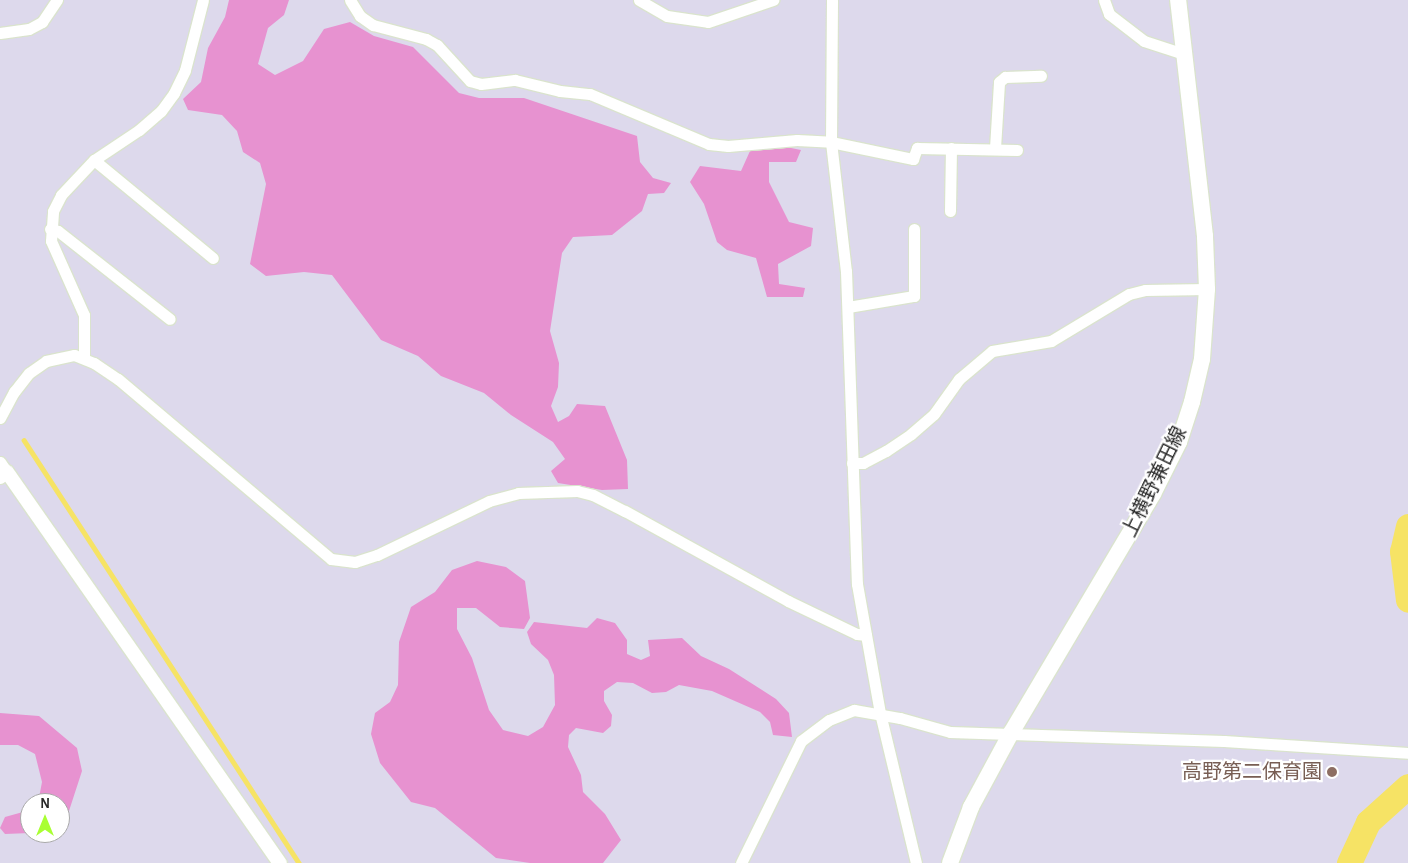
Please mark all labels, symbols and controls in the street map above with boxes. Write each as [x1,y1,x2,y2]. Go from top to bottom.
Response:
street label: 上横野兼田線 [1118,423,1192,541]
place label: 高野第二保育園 [1182,760,1322,784]
marker: 高野第二保育園 [1326,766,1338,778]
north arrow [20,793,70,843]
text: N [40,797,50,811]

